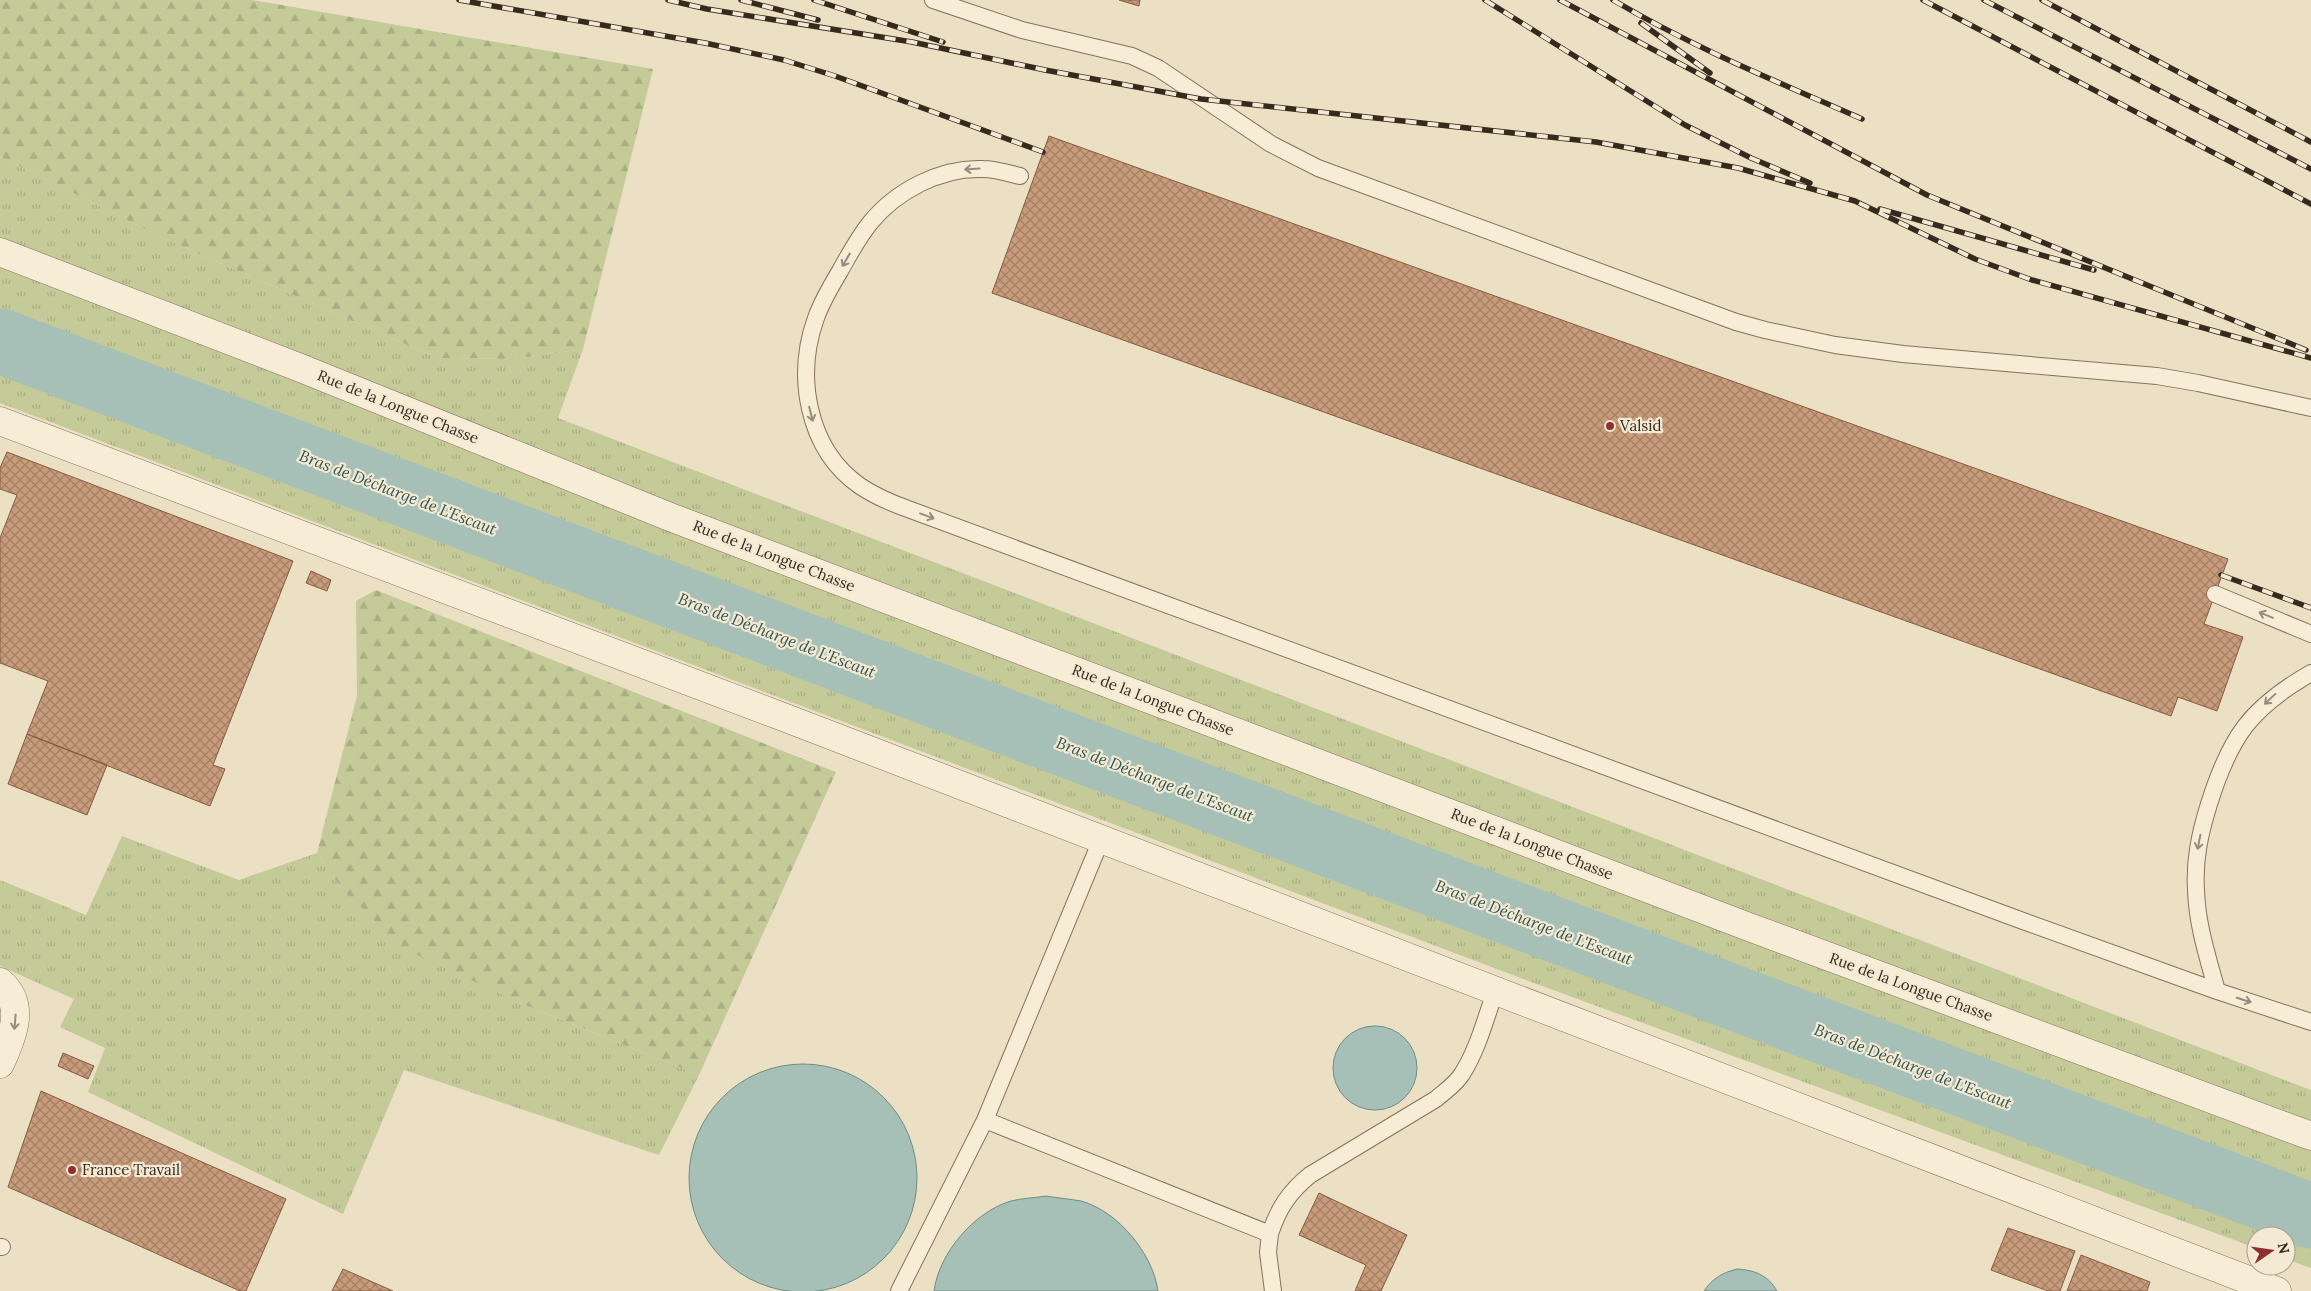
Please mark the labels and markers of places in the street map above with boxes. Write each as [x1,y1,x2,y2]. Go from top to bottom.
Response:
place label: Valsid [1619,416,1661,435]
marker: Valsid [1604,420,1616,432]
place label: France Travail [82,1160,180,1179]
marker: France Travail [66,1164,78,1176]

